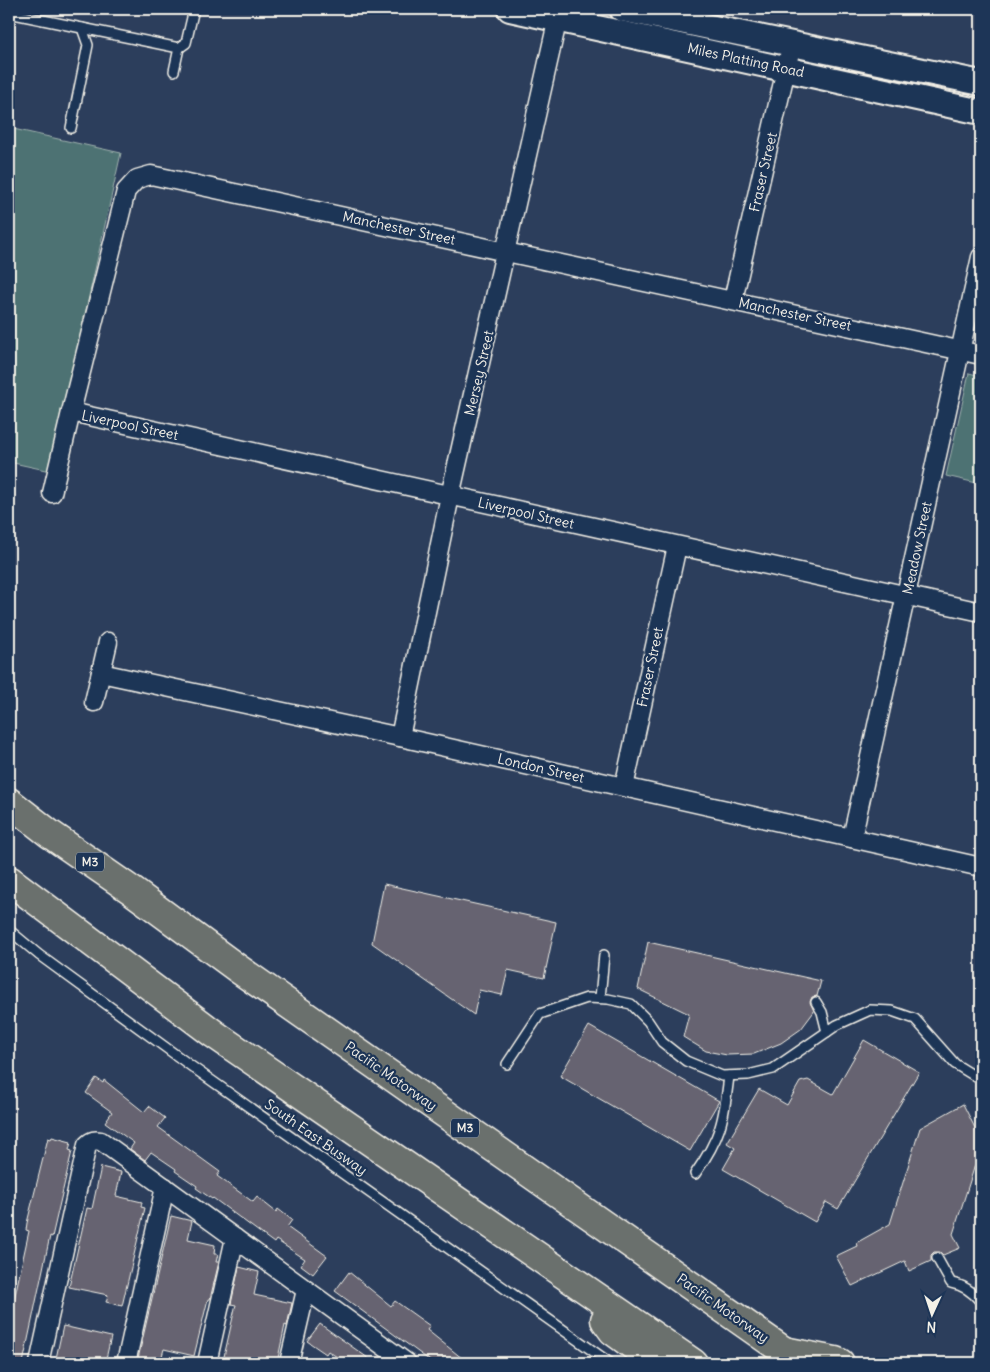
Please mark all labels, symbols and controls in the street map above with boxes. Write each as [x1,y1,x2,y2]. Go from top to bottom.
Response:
street label: Miles Platting Road [686,39,806,81]
street label: Fraser Street [745,130,781,214]
street label: Manchester Street [341,207,457,249]
street label: Manchester Street [737,293,853,335]
street label: Mersey Street [460,328,498,417]
street label: Liverpool Street [80,406,180,444]
street label: Liverpool Street [476,493,576,533]
street label: Meadow Street [898,500,936,596]
street label: Fraser Street [633,625,667,709]
street label: London Street [496,749,586,787]
road number: M3 [76,852,104,872]
street label: Pacific Motorway [341,1037,441,1115]
street label: South East Busway [261,1095,371,1179]
road number: M3 [451,1118,479,1138]
street label: Pacific Motorway [673,1269,773,1347]
north arrow [908,1290,958,1340]
text: N [926,1318,937,1336]

